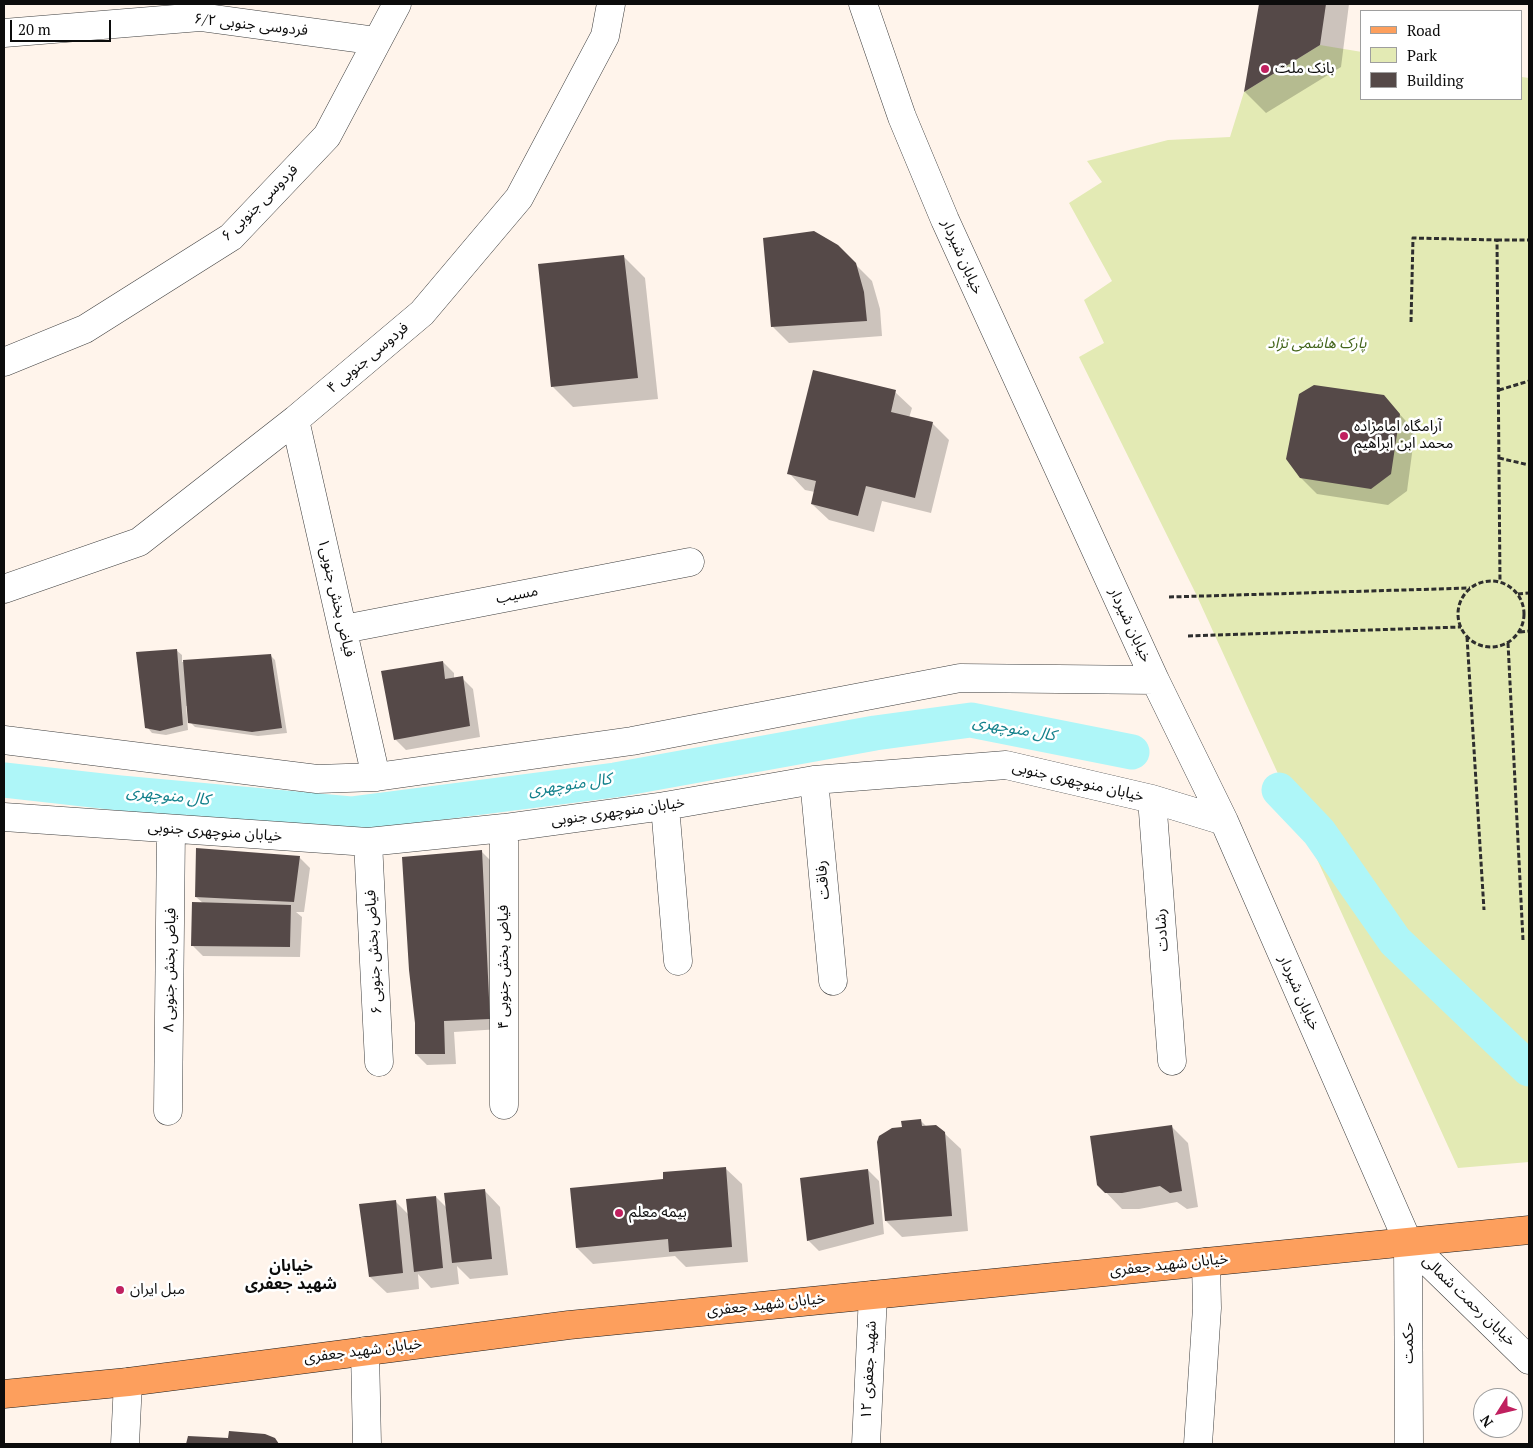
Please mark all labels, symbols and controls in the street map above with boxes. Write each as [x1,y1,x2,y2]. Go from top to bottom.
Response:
scale bar [12,10,114,42]
street label: فردوسی جنوبی ۶/۲ [193,10,309,40]
legend [1360,10,1523,100]
text: 20 m [18,19,51,39]
text: Road [1407,20,1440,40]
text: Park [1407,45,1437,65]
place label: بانک ملت [1275,60,1334,78]
marker: بانک ملت [1259,63,1271,75]
text: Building [1407,70,1464,90]
street label: فردوسی جنوبی ۶ [218,161,302,245]
street label: خیابان شیردار [937,217,987,297]
street label: فردوسی جنوبی ۴ [324,319,412,397]
park label: پارک هاشمی نژاد [1268,335,1366,353]
place label: آرامگاه امامزاده محمد ابن ابراهیم [1354,418,1453,453]
marker: آرامگاه امامزاده محمد ابن ابراهیم [1338,430,1350,442]
street label: فیاض بخش جنوبی۱ [314,537,358,659]
street label: مسیب [494,582,540,608]
street label: خیابان شیردار [1105,585,1155,665]
water label: کال منوچهری [971,712,1057,746]
street label: خیابان منوچهری جنوبی [1010,758,1146,806]
water label: کال منوچهری [527,770,613,800]
water label: کال منوچهری [125,782,211,810]
street label: خیابان منوچهری جنوبی [550,794,686,830]
street label: خیابان منوچهری جنوبی [147,818,283,846]
street label: رفاقت [812,860,834,900]
street label: فیاض بخش جنوبی ۶ [362,889,386,1015]
street label: فیاض بخش جنوبی ۴ [495,905,513,1029]
street label: فیاض بخش جنوبی ۸ [160,908,180,1032]
street label: رشادت [1152,908,1172,952]
street label: خیابان شیردار [1274,953,1324,1033]
place label: بیمه معلم [629,1204,687,1222]
marker: بیمه معلم [613,1207,625,1219]
street label: خیابان شهید جعفری [1109,1250,1229,1280]
street label: خیابان رحمت شمالی [1418,1252,1520,1350]
district label: خیابان شهید جعفری [245,1256,337,1294]
place label: مبل ایران [130,1281,185,1299]
marker: مبل ایران [114,1284,126,1296]
street label: خیابان شهید جعفری [706,1290,826,1320]
street label: شهید جعفری ۱۲ [857,1320,881,1420]
street label: حکمت [1400,1322,1418,1364]
street label: خیابان شهید جعفری [303,1335,423,1367]
north arrow [1473,1388,1523,1438]
text: N [1475,1412,1497,1431]

